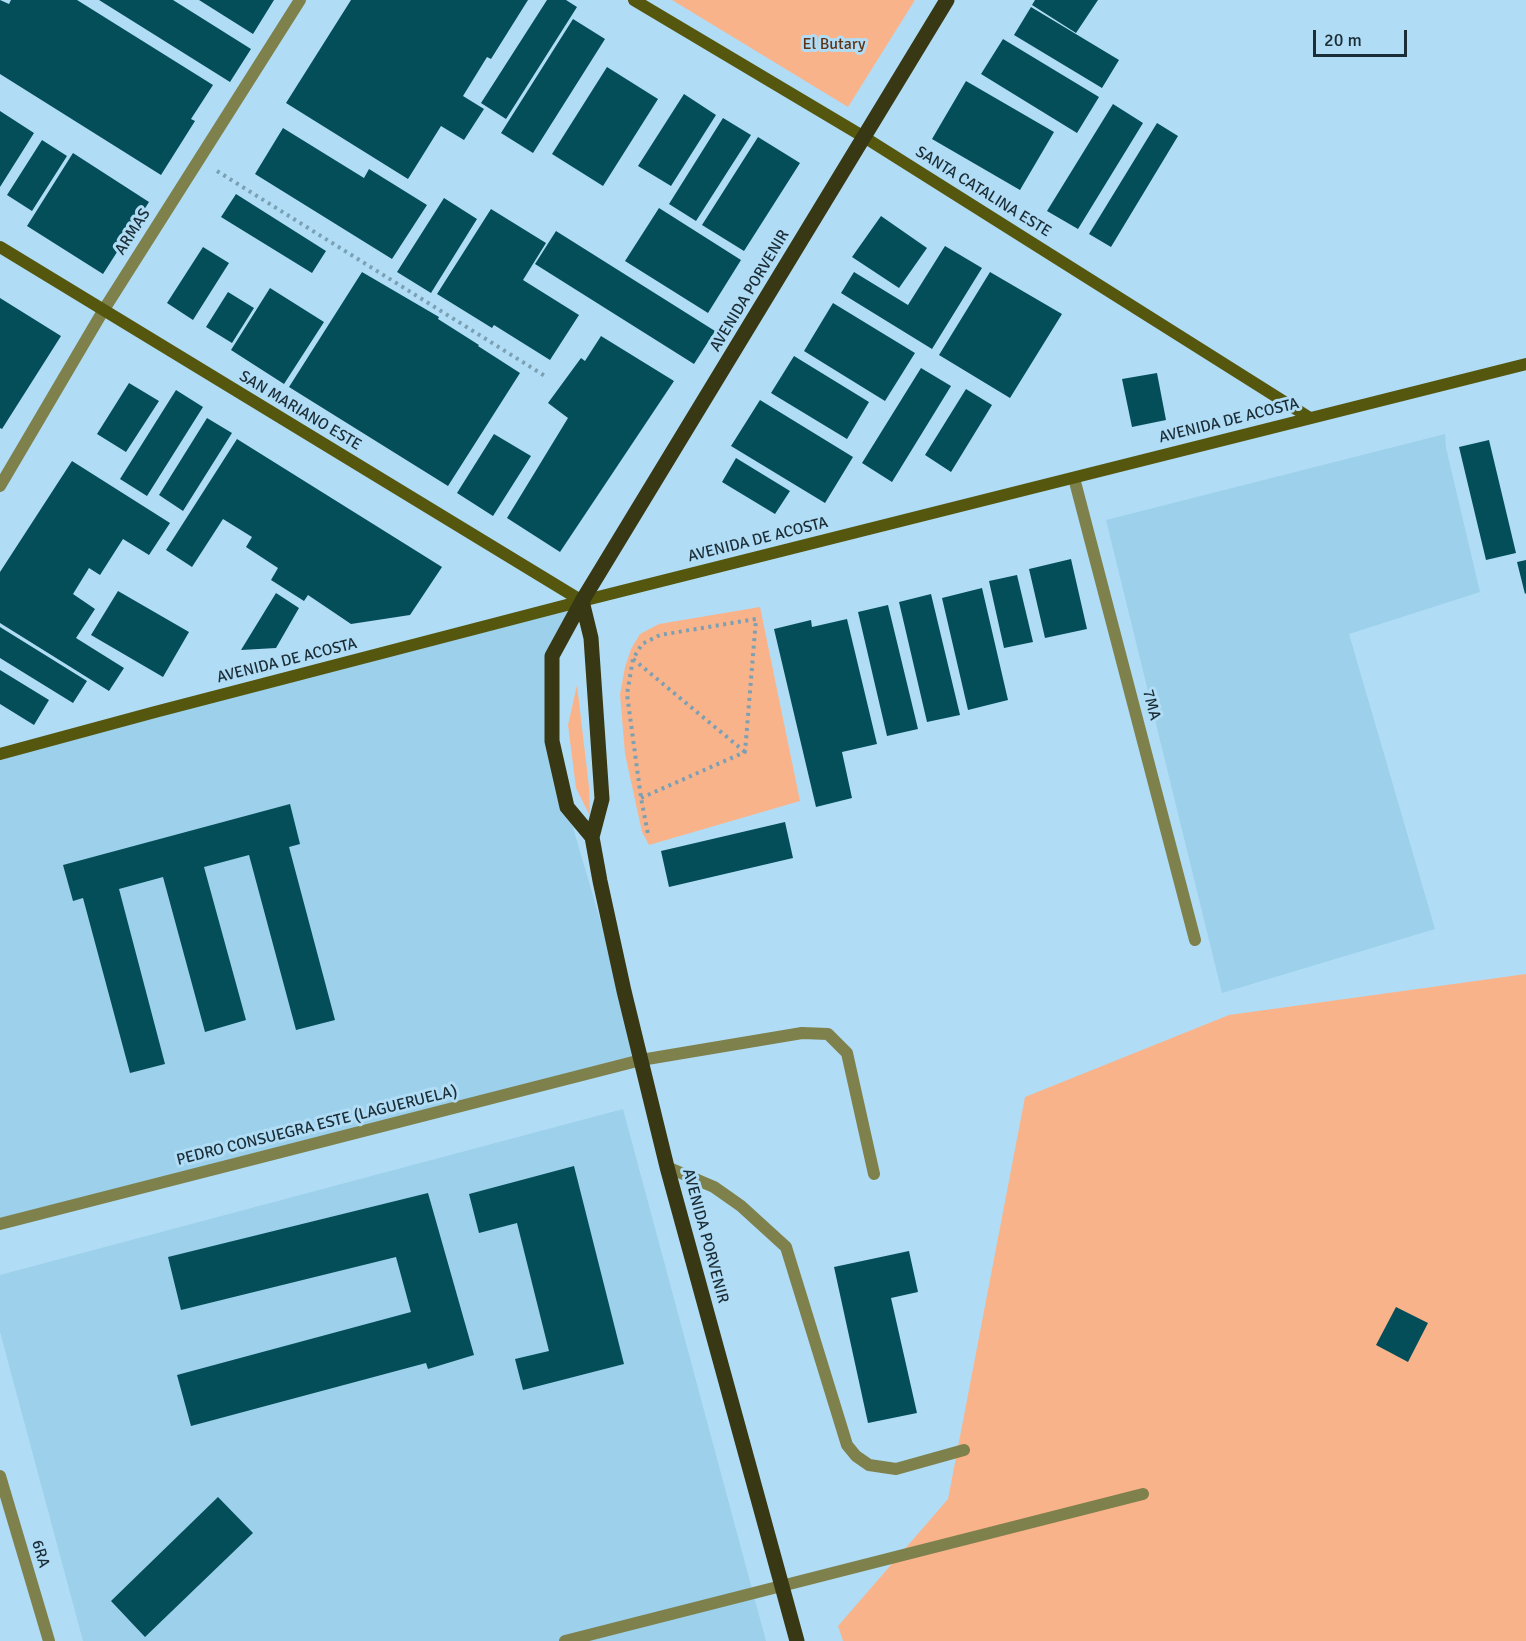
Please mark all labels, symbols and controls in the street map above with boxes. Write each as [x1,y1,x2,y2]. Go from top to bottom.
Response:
scale bar [1316,18,1410,56]
text: 20 m [1324,29,1362,51]
park label: El Butary [802,35,866,55]
street label: SANTA CATALINA ESTE [912,142,1054,242]
street label: ARMAS [111,205,155,259]
street label: AVENIDA PORVENIR [706,227,794,355]
street label: SAN MARIANO ESTE [235,367,365,455]
street label: AVENIDA DE ACOSTA [1157,394,1301,448]
street label: AVENIDA DE ACOSTA [686,513,830,567]
street label: AVENIDA DE ACOSTA [215,634,359,688]
street label: 7MA [1138,687,1164,723]
street label: PEDRO CONSUEGRA ESTE (LAGUERUELA) [175,1082,459,1170]
street label: AVENIDA PORVENIR [678,1167,732,1305]
street label: 6RA [27,1538,53,1570]

